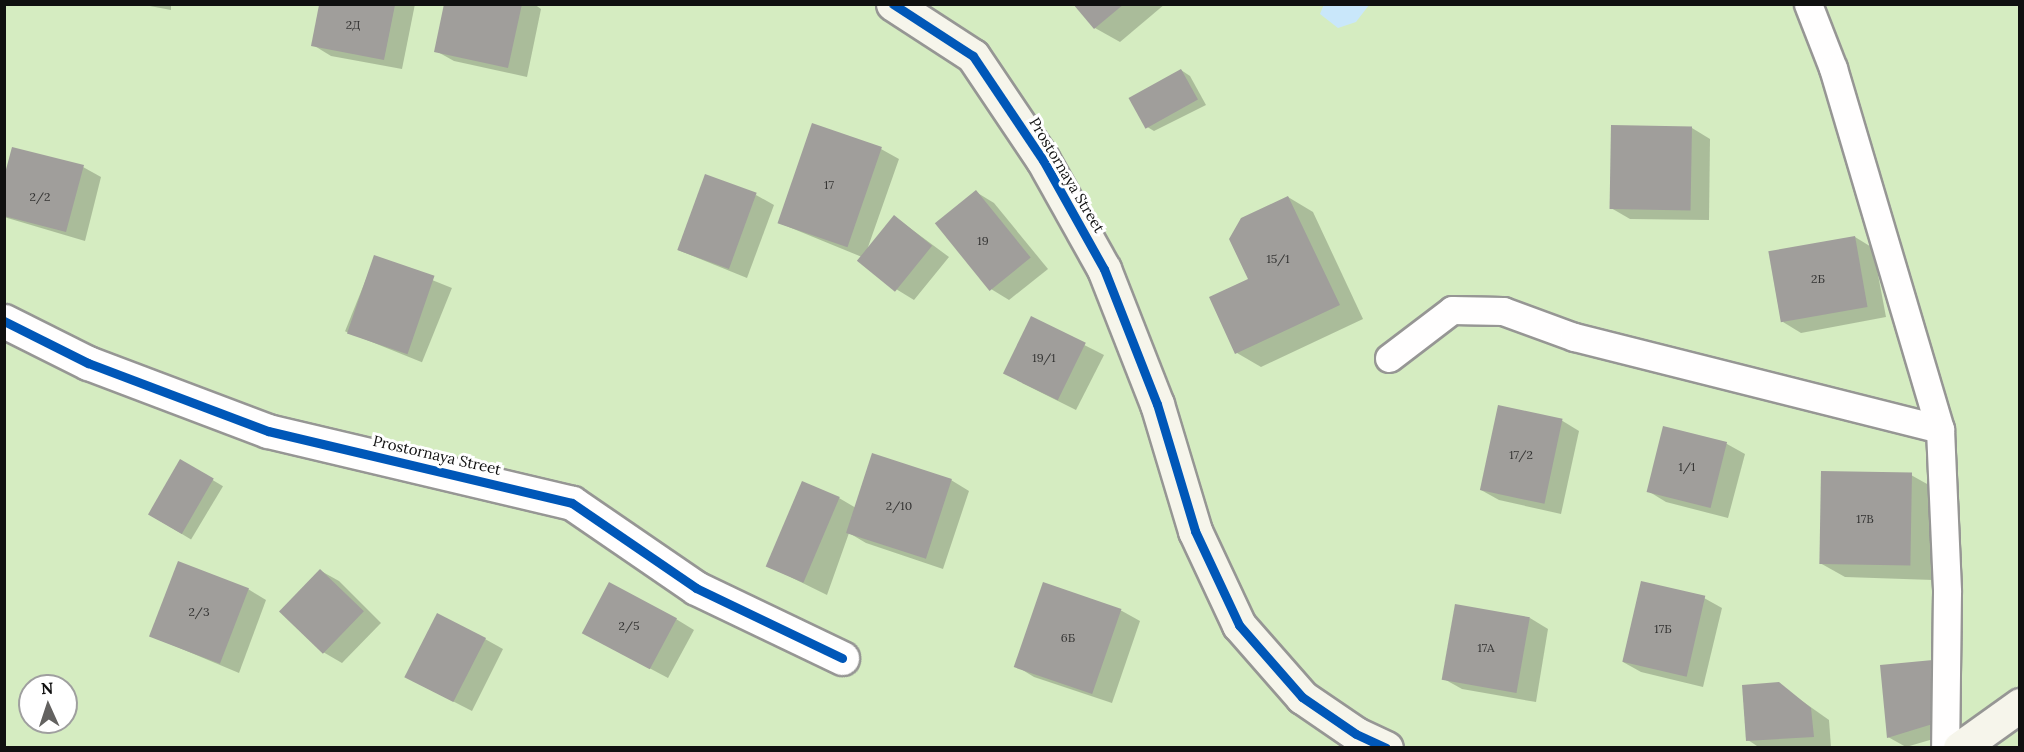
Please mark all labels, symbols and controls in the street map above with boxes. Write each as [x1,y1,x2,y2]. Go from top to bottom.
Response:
house number: 2Д [346,18,360,32]
street label: Prostornaya Street [1026,114,1108,236]
house number: 17 [824,178,834,192]
house number: 2/2 [30,190,50,204]
house number: 19 [977,234,989,248]
house number: 15/1 [1266,252,1290,266]
house number: 2Б [1811,272,1825,286]
house number: 19/1 [1032,351,1056,365]
street label: Prostornaya Street [371,431,503,479]
house number: 17/2 [1509,448,1533,462]
house number: 1/1 [1679,460,1695,474]
house number: 2/10 [886,499,912,513]
house number: 17В [1856,512,1874,526]
house number: 2/3 [188,605,210,619]
house number: 2/5 [619,619,639,633]
house number: 17Б [1654,622,1672,636]
house number: 6Б [1061,631,1075,645]
house number: 17А [1477,641,1495,655]
north arrow [18,674,78,734]
text: N [40,678,54,698]

